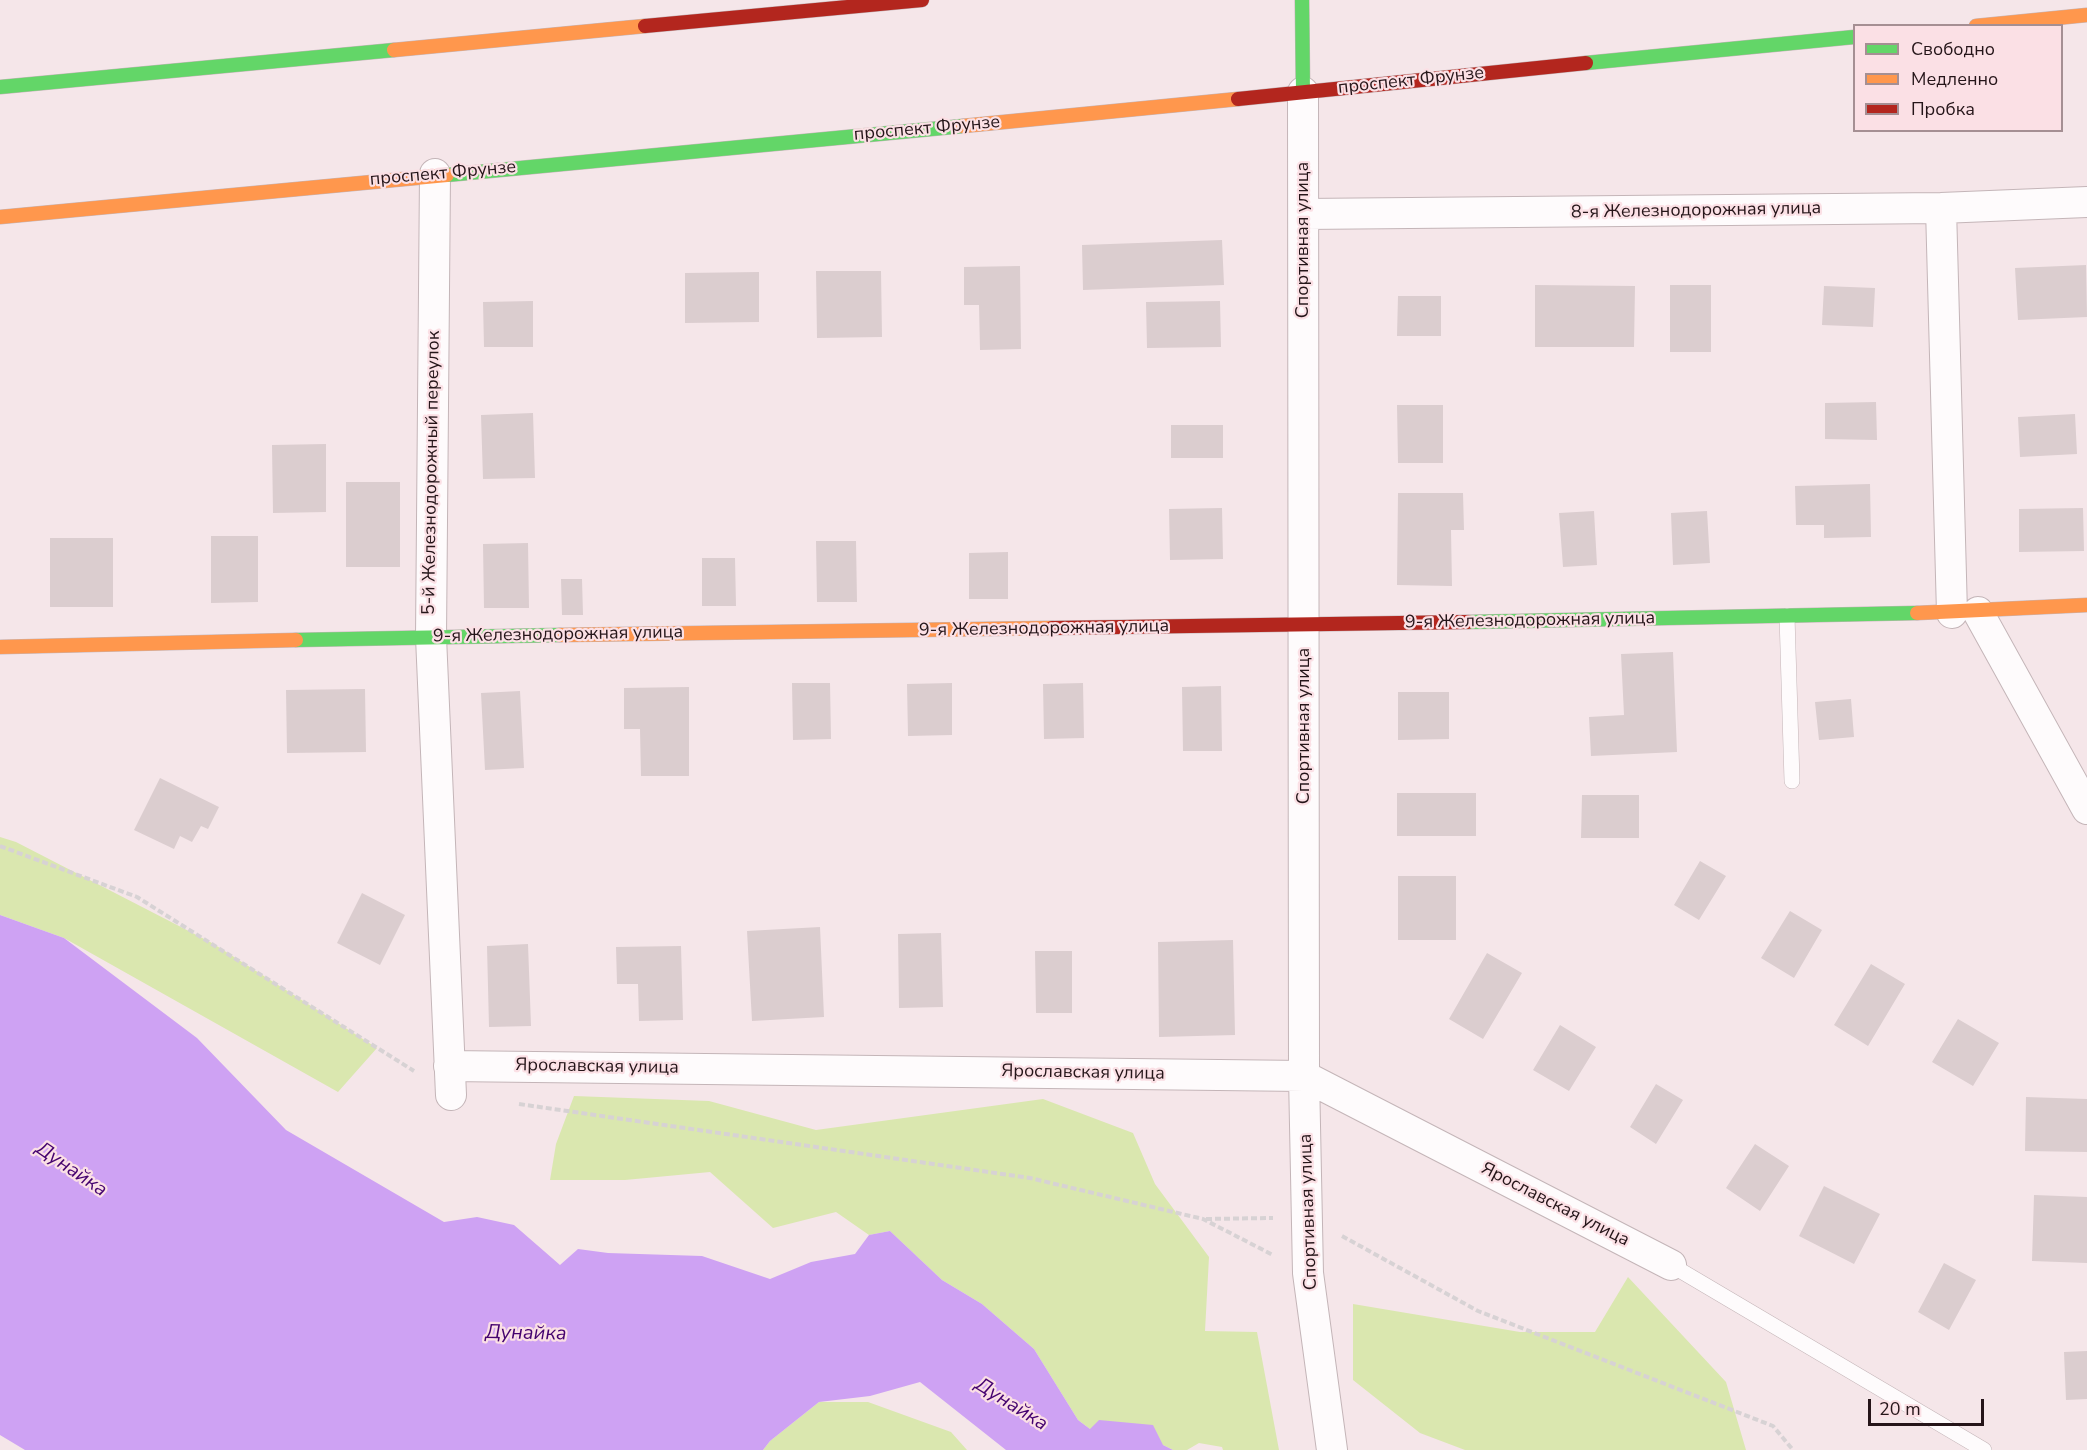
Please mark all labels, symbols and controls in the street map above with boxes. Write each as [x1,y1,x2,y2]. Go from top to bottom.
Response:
legend [1853,24,2063,132]
text: Свободно [1911,37,1995,61]
street label: проспект Фрунзе [1337,63,1485,99]
text: Медленно [1911,67,1998,91]
text: Пробка [1911,97,1975,121]
street label: проспект Фрунзе [853,112,1001,146]
street label: проспект Фрунзе [369,157,517,191]
street label: Спортивная улица [1293,162,1315,318]
street label: 8-я Железнодорожная улица [1571,198,1821,224]
street label: 5-й Железнодорожный переулок [419,331,445,615]
street label: 9-я Железнодорожная улица [1405,608,1655,634]
street label: 9-я Железнодорожная улица [919,616,1169,642]
street label: 9-я Железнодорожная улица [433,622,683,648]
street label: Спортивная улица [1294,648,1316,804]
street label: Ярославская улица [515,1055,679,1079]
street label: Ярославская улица [1001,1061,1165,1085]
street label: Спортивная улица [1295,1133,1323,1291]
water label: Дунайка [31,1137,111,1203]
street label: Ярославская улица [1477,1158,1633,1252]
water label: Дунайка [485,1321,567,1347]
water label: Дунайка [970,1373,1052,1437]
scale bar [1871,1387,1986,1425]
text: 20 m [1879,1397,1921,1421]

